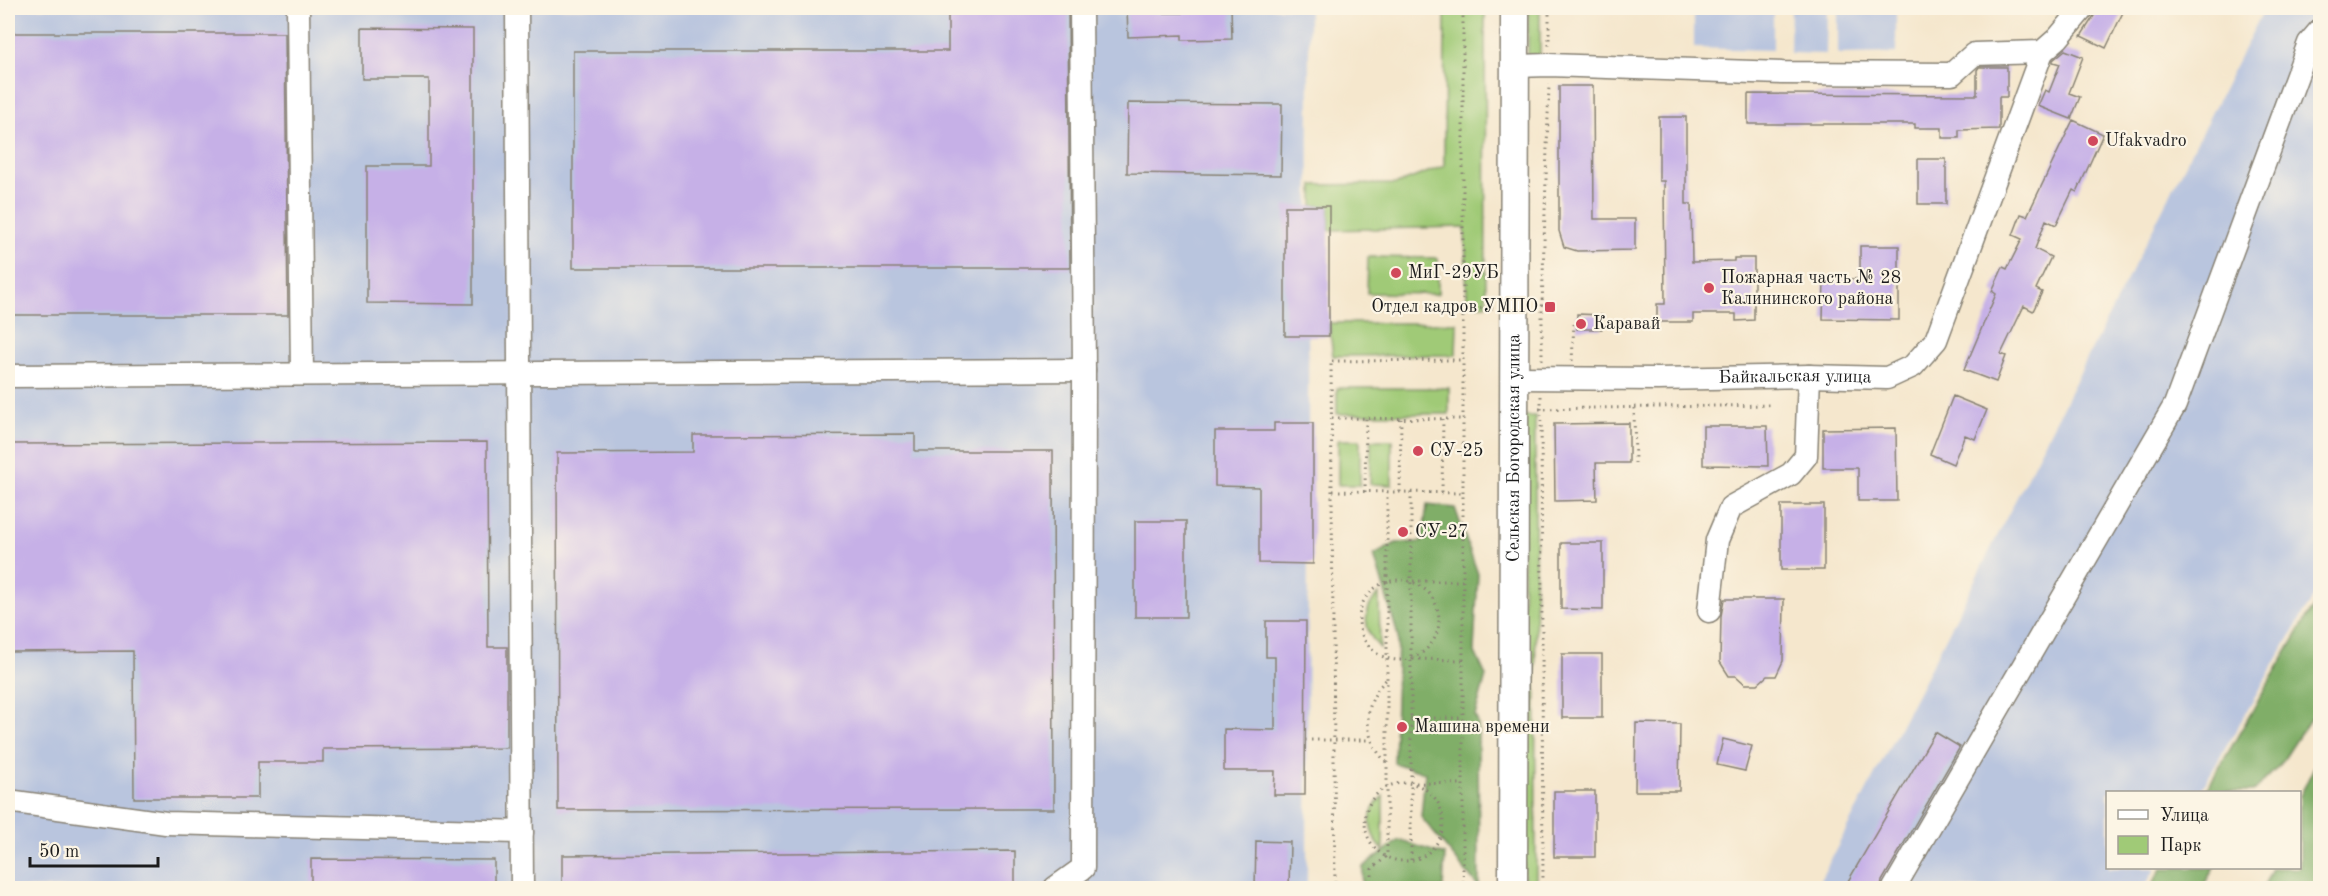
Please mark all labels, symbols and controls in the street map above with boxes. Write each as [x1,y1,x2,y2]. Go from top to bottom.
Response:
place label: Ufakvadro [2105,132,2187,150]
marker: Ufakvadro [2086,134,2100,148]
place label: МиГ-29УБ [1408,264,1499,282]
marker: МиГ-29УБ [1389,266,1403,280]
place label: Пожарная часть № 28 Калининского района [1721,269,1901,308]
marker: Пожарная часть № 28 Калининского района [1702,281,1716,295]
place label: Отдел кадров УМПО [1371,298,1538,316]
marker: Отдел кадров УМПО [1543,300,1557,314]
place label: Каравай [1593,315,1660,333]
marker: Каравай [1574,317,1588,331]
street label: Сельская Богородская улица [1505,334,1523,562]
street label: Байкальская улица [1718,367,1872,387]
place label: СУ-25 [1430,442,1484,460]
marker: СУ-25 [1411,444,1425,458]
place label: СУ-27 [1415,523,1469,541]
marker: СУ-27 [1396,525,1410,539]
place label: Машина времени [1414,718,1550,736]
marker: Машина времени [1395,720,1409,734]
legend [2106,791,2301,869]
text: Улица [2160,807,2209,825]
scale bar [30,830,158,868]
text: Парк [2160,837,2201,855]
text: 50 m [39,843,79,861]

